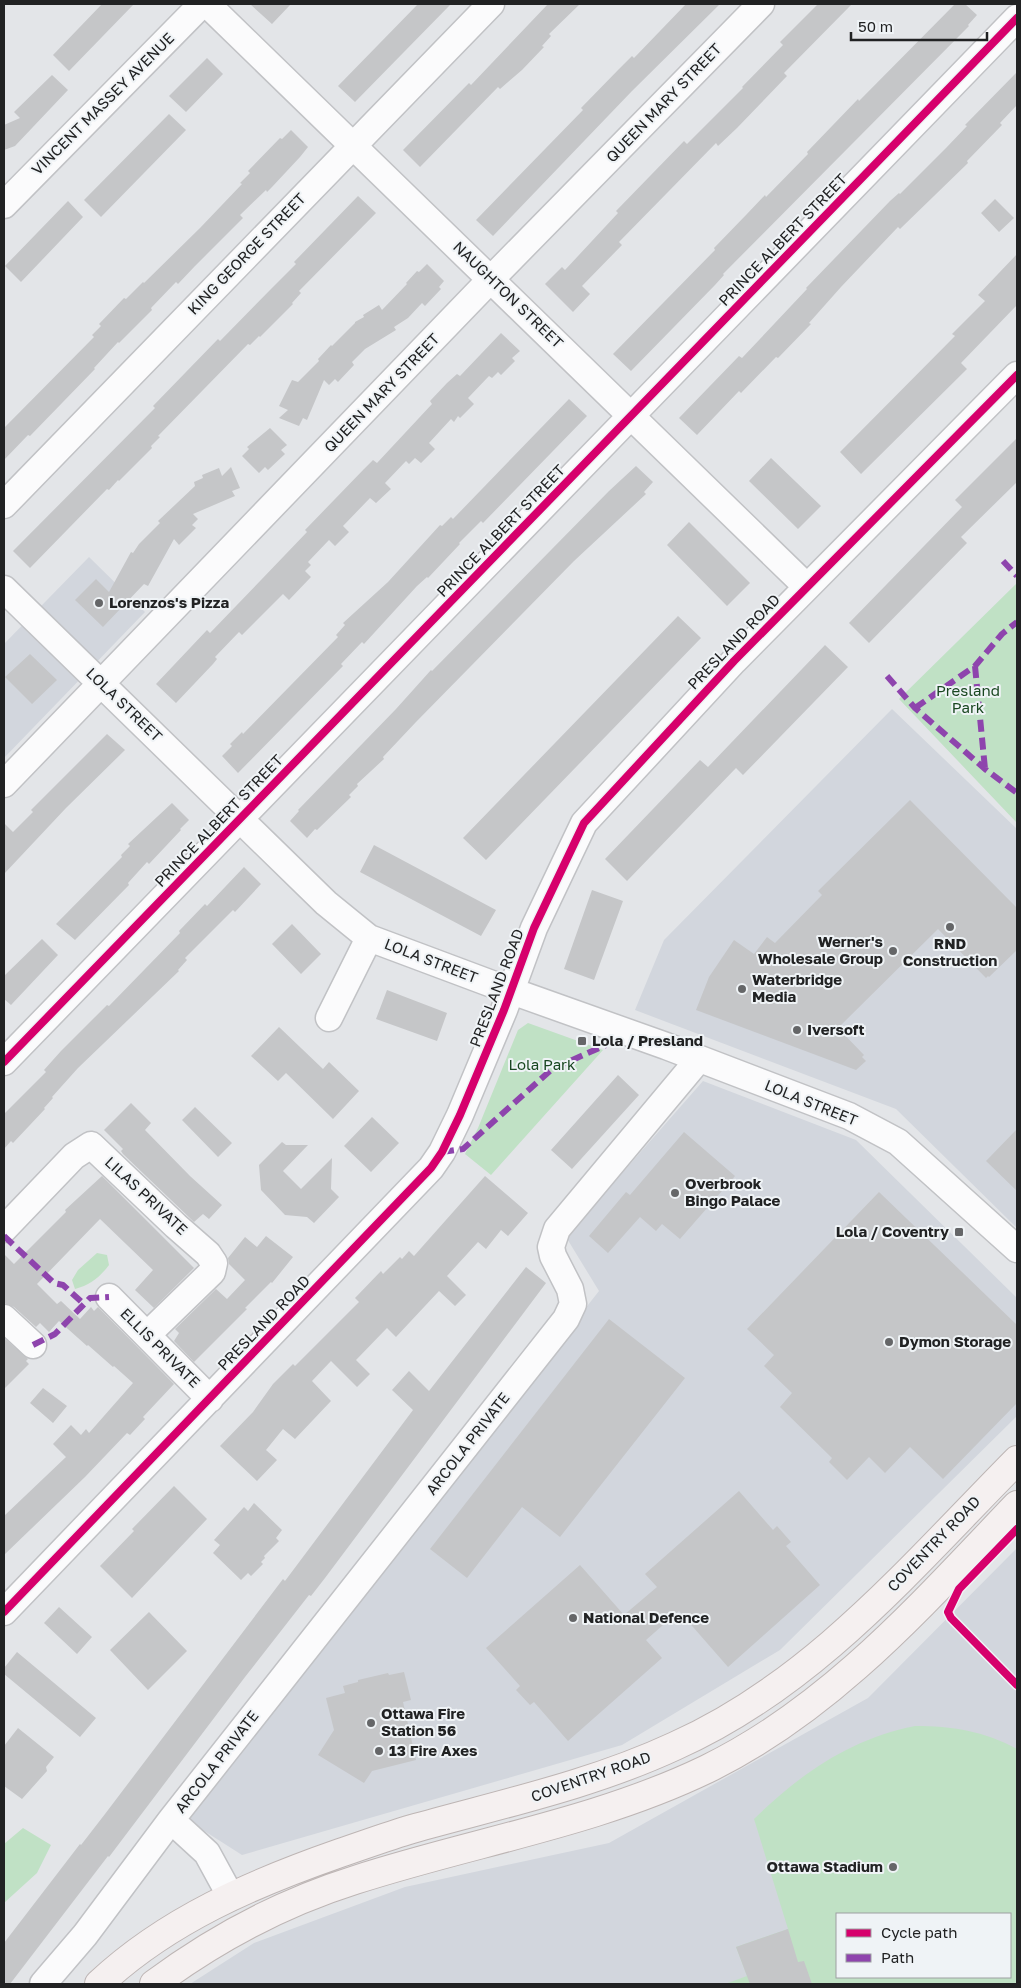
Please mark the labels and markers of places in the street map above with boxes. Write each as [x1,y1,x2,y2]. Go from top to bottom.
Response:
place label: Lorenzos's Pizza [109,593,229,611]
marker: Lorenzos's Pizza [93,597,105,609]
marker: RND Construction [944,921,956,933]
place label: Werner's Wholesale Group [758,932,883,967]
place label: RND Construction [903,934,997,969]
marker: Werner's Wholesale Group [887,945,899,957]
place label: Waterbridge Media [752,970,842,1005]
marker: Waterbridge Media [736,983,748,995]
place label: Iversoft [807,1020,865,1038]
marker: Iversoft [791,1024,803,1036]
place label: Lola / Presland [592,1031,703,1049]
marker: Lola / Presland [576,1035,588,1047]
place label: Overbrook Bingo Palace [685,1174,781,1209]
marker: Overbrook Bingo Palace [669,1187,681,1199]
place label: Lola / Coventry [836,1222,949,1240]
marker: Lola / Coventry [953,1226,965,1238]
place label: Dymon Storage [899,1332,1011,1350]
marker: Dymon Storage [883,1336,895,1348]
place label: National Defence [583,1608,709,1626]
marker: National Defence [567,1612,579,1624]
place label: Ottawa Fire Station 56 [381,1704,465,1739]
marker: Ottawa Fire Station 56 [365,1717,377,1729]
place label: 13 Fire Axes [389,1741,478,1759]
marker: 13 Fire Axes [373,1745,385,1757]
place label: Ottawa Stadium [767,1857,883,1875]
marker: Ottawa Stadium [887,1861,899,1873]

